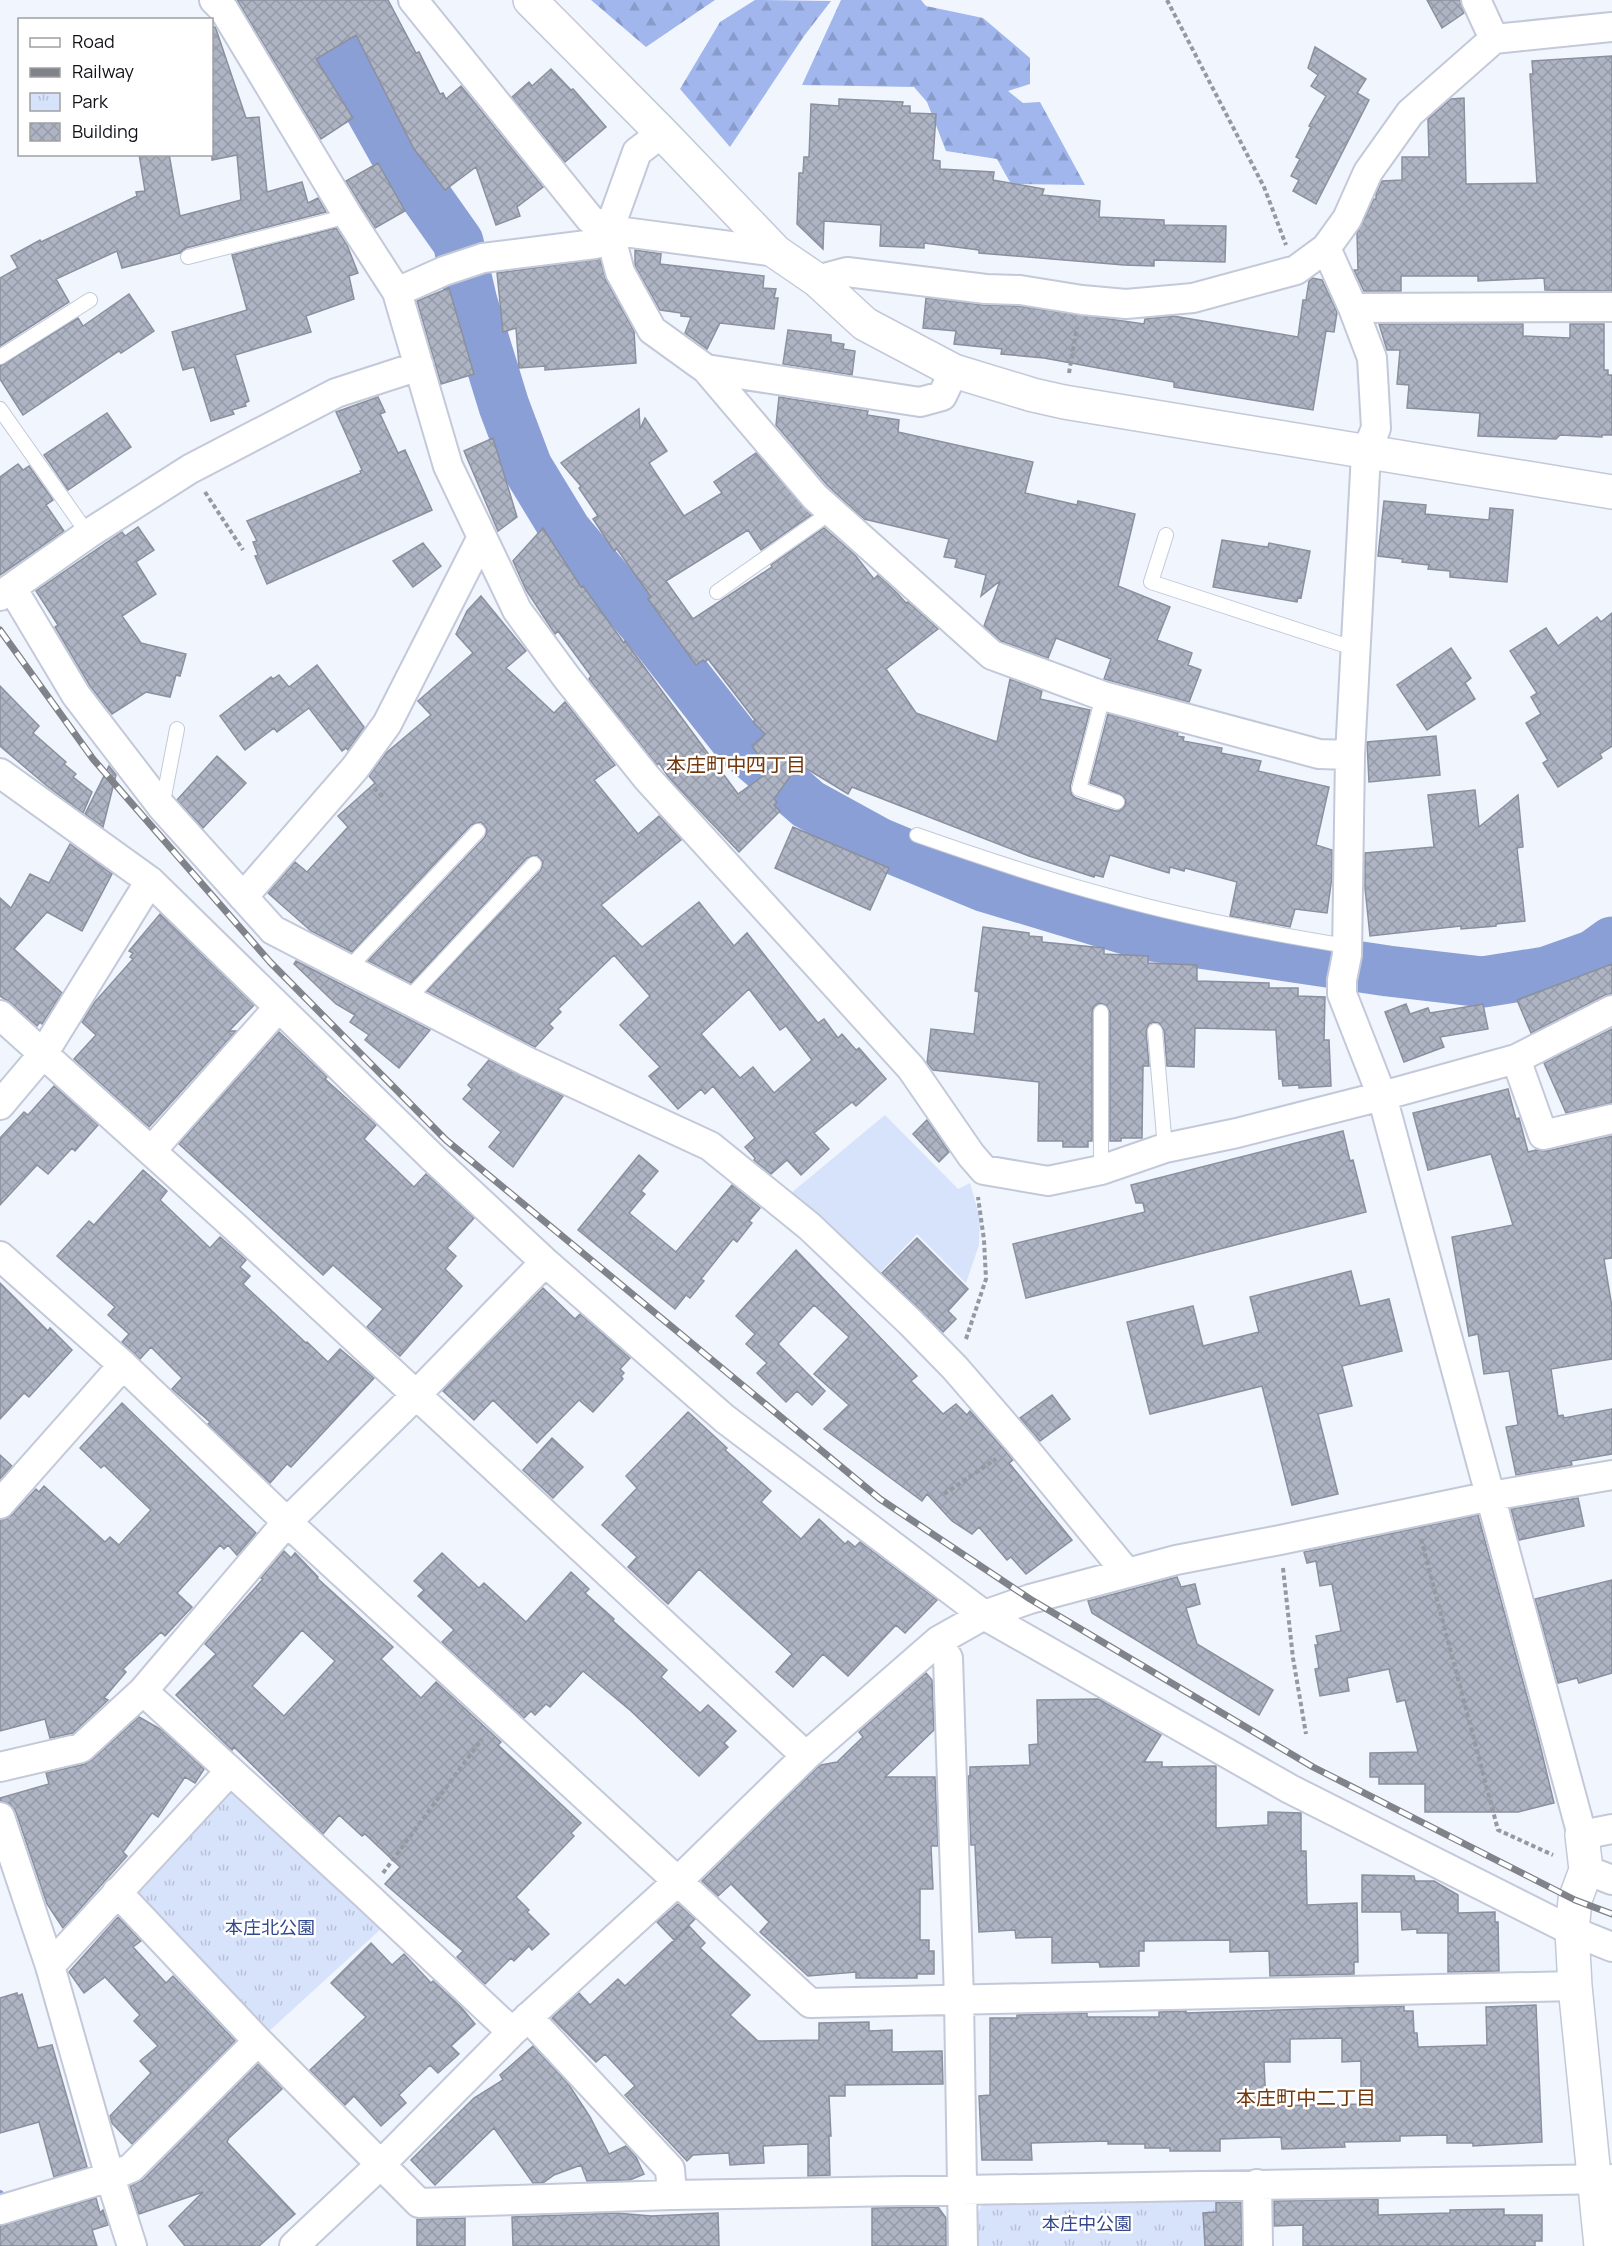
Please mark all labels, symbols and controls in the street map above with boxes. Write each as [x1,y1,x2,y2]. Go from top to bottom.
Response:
legend [18,18,213,156]
text: Road [72,29,115,53]
text: Railway [72,59,134,83]
text: Park [72,89,109,113]
text: Building [72,119,138,143]
district label: 本庄町中四丁目 [666,751,806,778]
park label: 本庄北公園 [225,1915,315,1939]
district label: 本庄町中二丁目 [1236,2084,1376,2111]
park label: 本庄中公園 [1042,2211,1132,2235]

